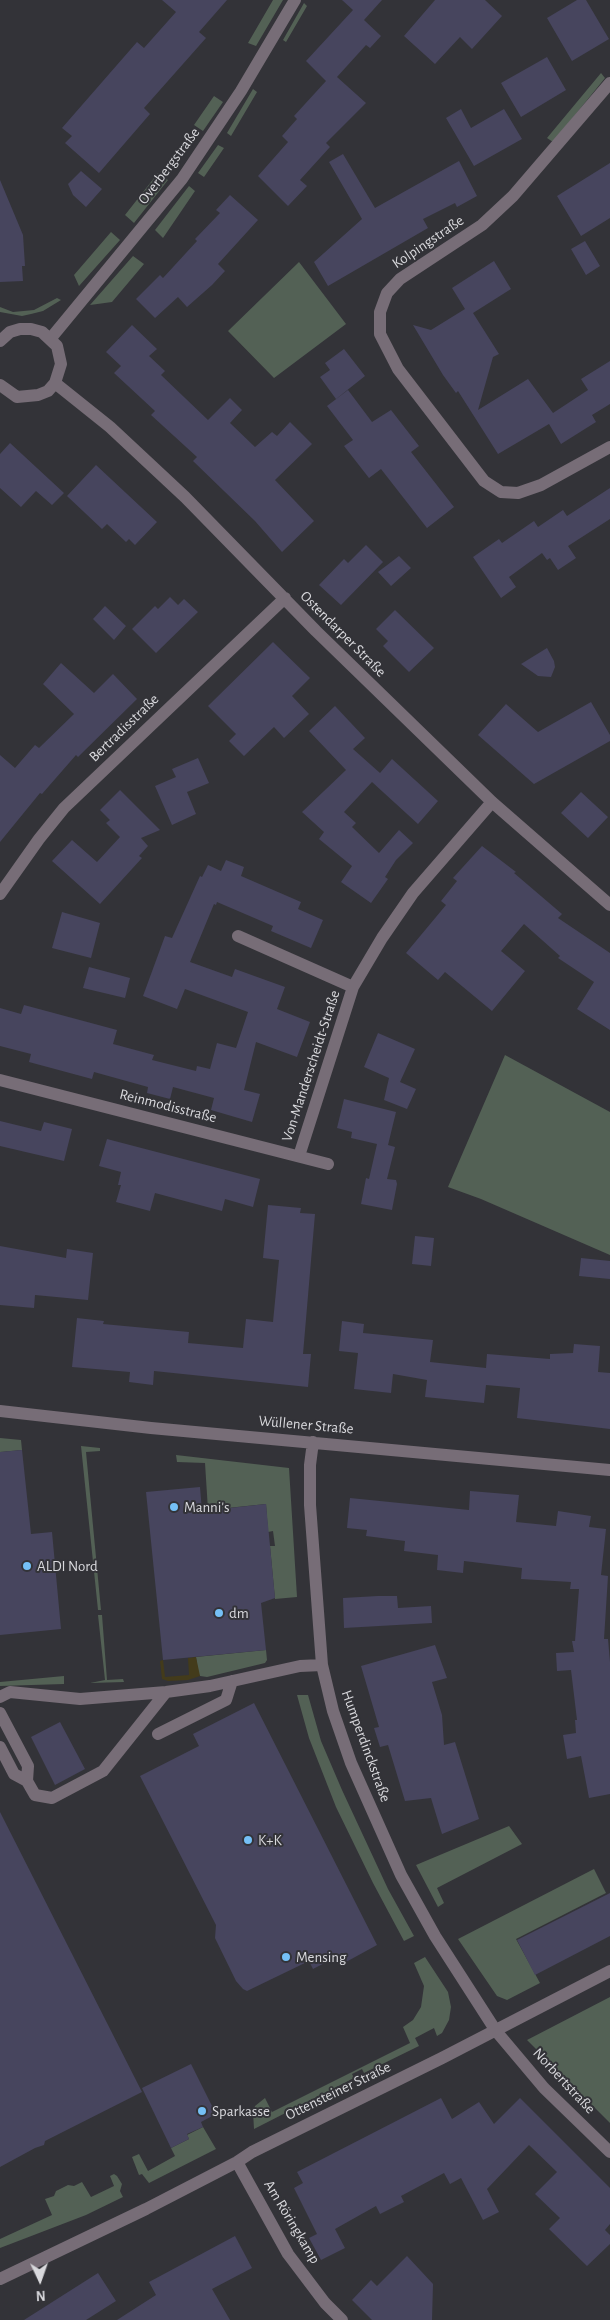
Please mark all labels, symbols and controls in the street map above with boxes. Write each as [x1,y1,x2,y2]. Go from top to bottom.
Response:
street label: Overbergstraße [134,124,204,208]
street label: Kolpingstraße [389,211,467,273]
street label: Ostendarper Straße [296,587,390,681]
street label: Bertradisstraße [85,690,163,766]
street label: Von-Manderscheidt-Straße [278,988,344,1144]
street label: Reinmodisstraße [118,1085,218,1127]
street label: Wüllener Straße [258,1412,354,1438]
place label: Manni's [184,1498,229,1516]
marker: Manni's [168,1501,180,1513]
place label: ALDI Nord [37,1557,98,1575]
marker: ALDI Nord [21,1560,33,1572]
place label: dm [229,1604,249,1622]
marker: dm [213,1607,225,1619]
street label: Humperdinckstraße [337,1688,395,1804]
place label: K+K [258,1831,282,1849]
marker: K+K [242,1834,254,1846]
place label: Mensing [296,1948,346,1966]
marker: Mensing [280,1951,292,1963]
street label: Norbertstraße [529,2044,599,2118]
street label: Ottensteiner Straße [282,2058,394,2124]
place label: Sparkasse [212,2102,270,2120]
marker: Sparkasse [196,2105,208,2117]
street label: Am Röringkamp [260,2177,324,2267]
north arrow [15,2255,65,2305]
text: N [36,2288,46,2302]

